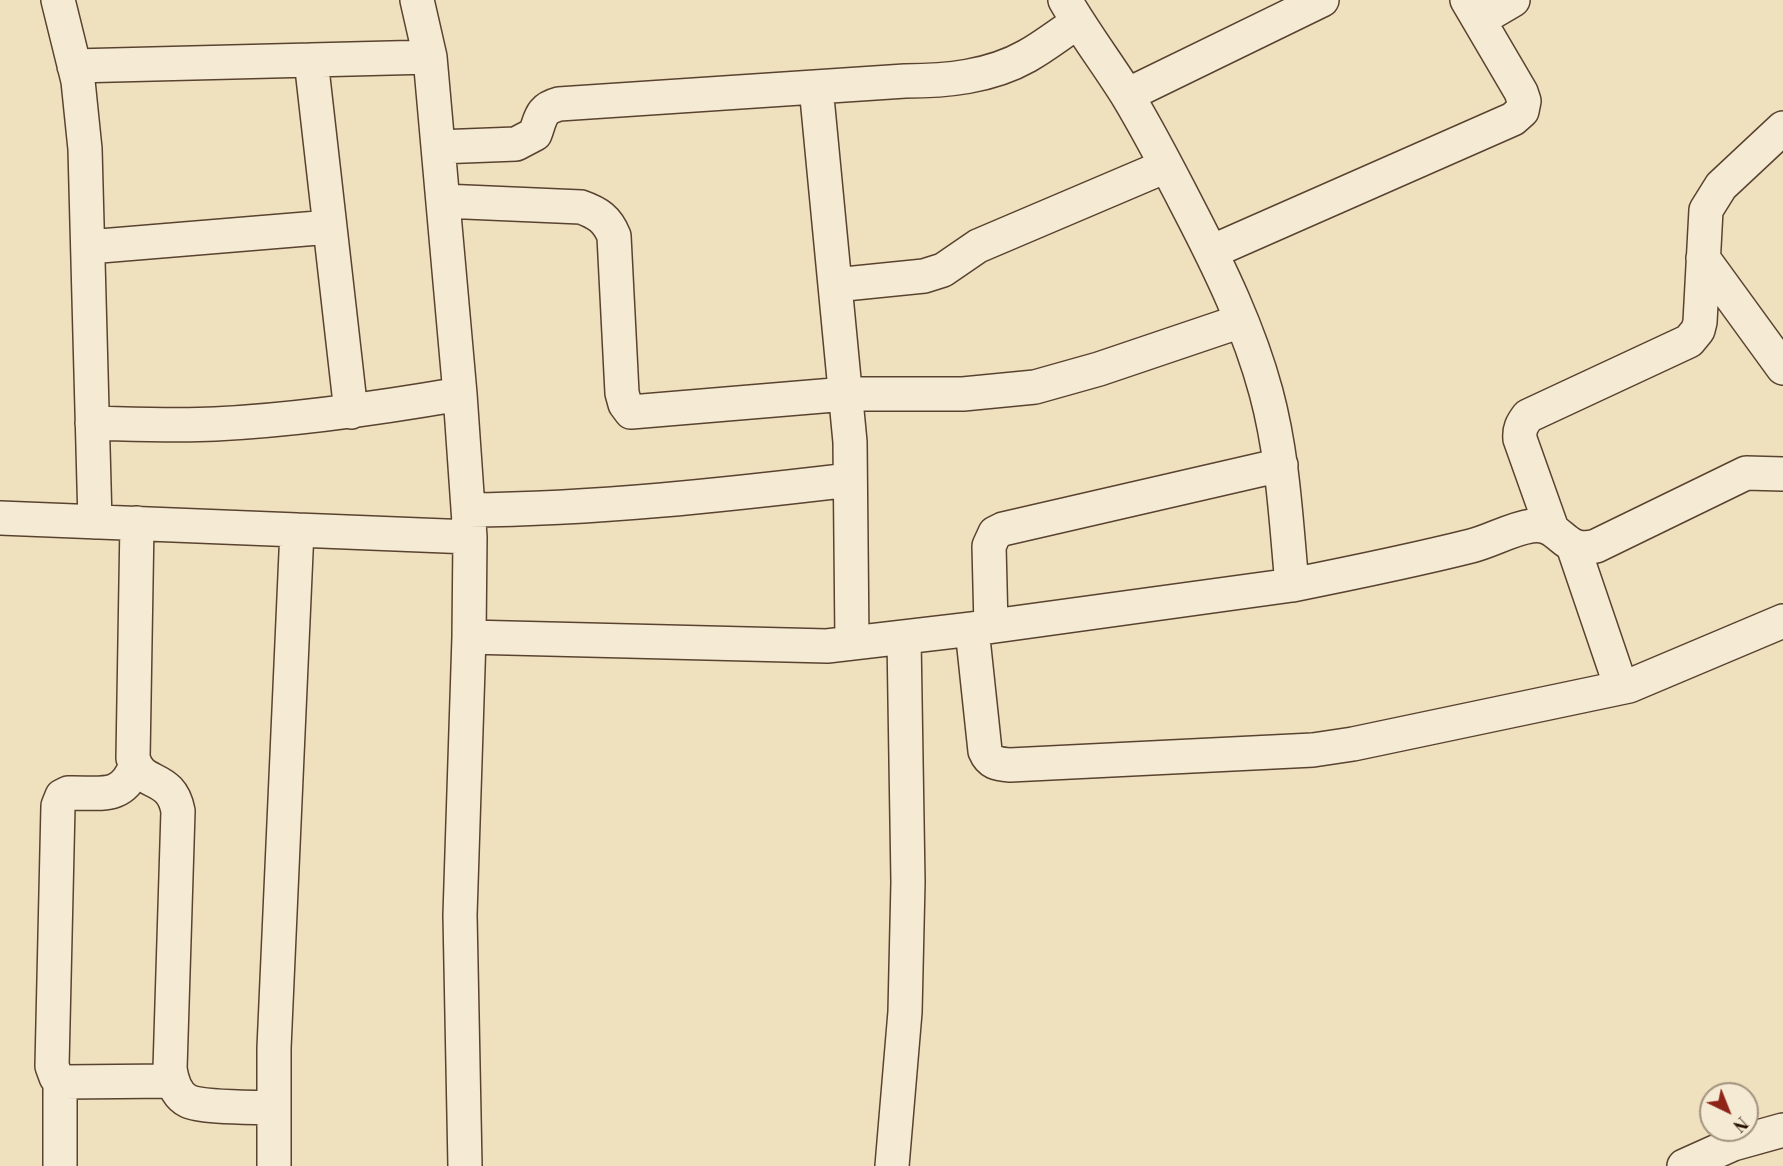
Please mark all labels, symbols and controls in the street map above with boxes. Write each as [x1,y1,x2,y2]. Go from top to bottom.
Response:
north arrow [1699,1082,1759,1142]
text: N [1728,1112,1751,1135]

